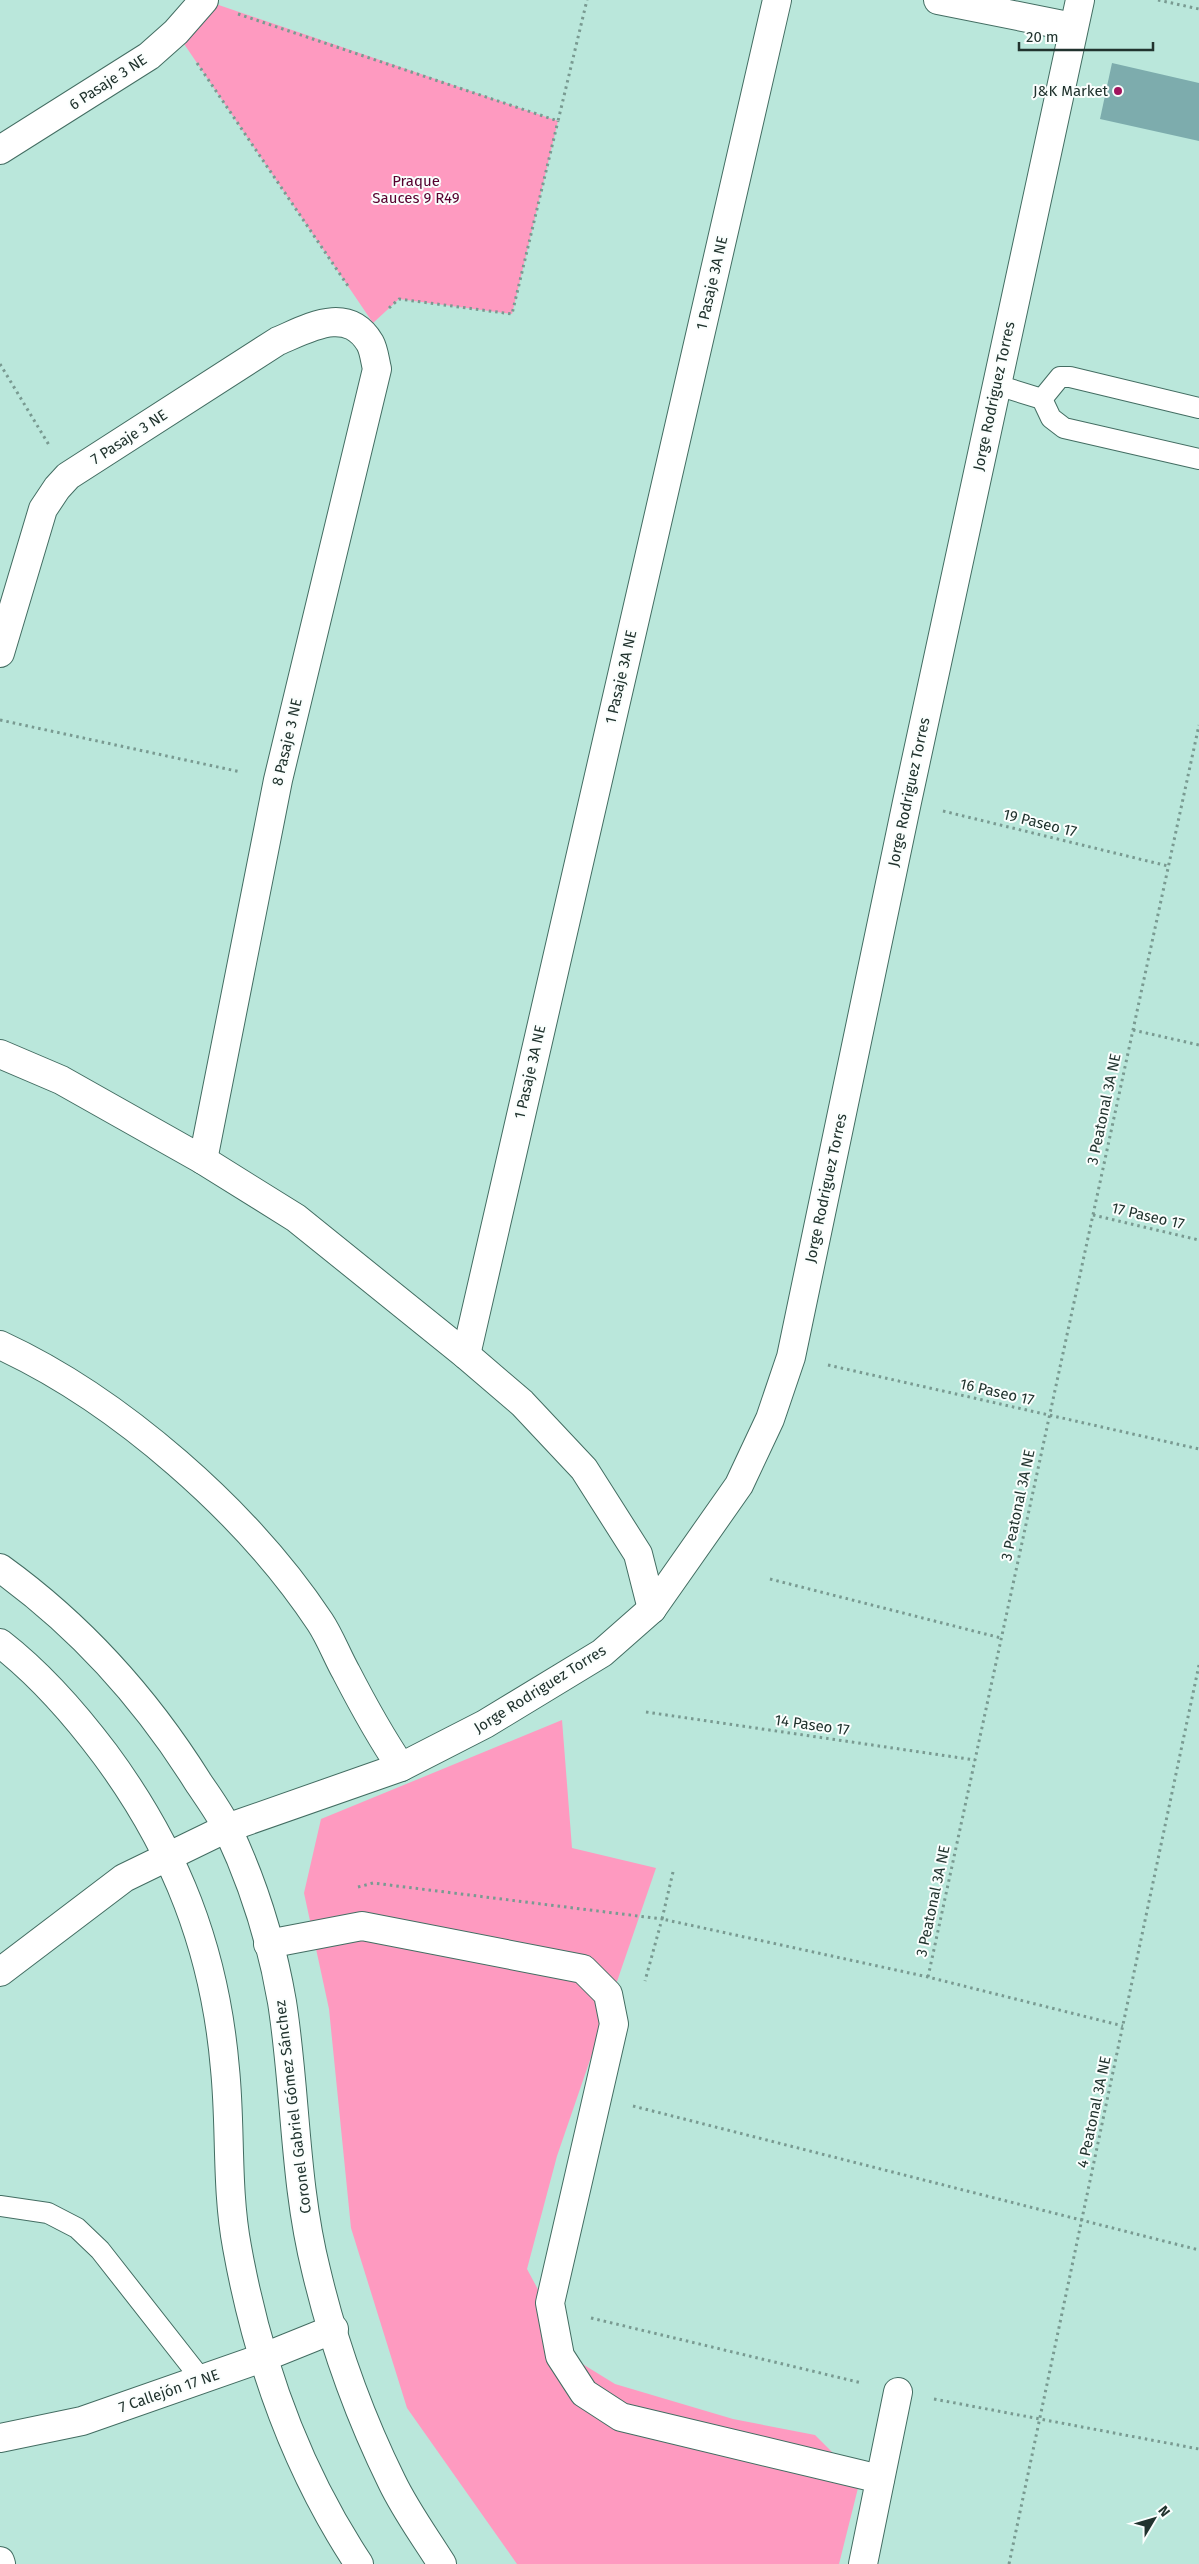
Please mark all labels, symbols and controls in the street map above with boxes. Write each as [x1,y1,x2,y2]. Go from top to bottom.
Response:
scale bar [1019,20,1153,52]
text: 20 m [1026,28,1059,46]
street label: 6 Pasaje 3 NE [66,50,150,114]
place label: J&K Market [1033,82,1109,100]
marker: J&K Market [1112,85,1124,97]
park label: Praque Sauces 9 R49 [372,172,460,207]
street label: 1 Pasaje 3A NE [692,234,732,332]
street label: Jorge Rodriguez Torres [969,320,1019,472]
street label: 7 Pasaje 3 NE [87,406,171,468]
street label: 1 Pasaje 3A NE [601,628,641,726]
street label: 8 Pasaje 3 NE [268,697,306,787]
street label: Jorge Rodriguez Torres [884,716,934,868]
street label: 19 Paseo 17 [1001,805,1079,841]
street label: 1 Pasaje 3A NE [510,1023,550,1121]
street label: 3 Peatonal 3A NE [1083,1052,1125,1166]
street label: Jorge Rodriguez Torres [801,1112,851,1264]
street label: 17 Paseo 17 [1110,1199,1186,1233]
street label: 16 Paseo 17 [958,1375,1036,1409]
street label: 3 Peatonal 3A NE [997,1448,1039,1562]
street label: Jorge Rodriguez Torres [471,1641,609,1737]
street label: 14 Paseo 17 [773,1711,851,1739]
street label: 3 Peatonal 3A NE [912,1844,954,1958]
street label: Coronel Gabriel Gómez Sánchez [271,1999,315,2215]
street label: 4 Peatonal 3A NE [1073,2054,1115,2170]
street label: 7 Callejón 17 NE [116,2365,222,2417]
north arrow [1129,2494,1179,2544]
text: N [1154,2502,1173,2520]

